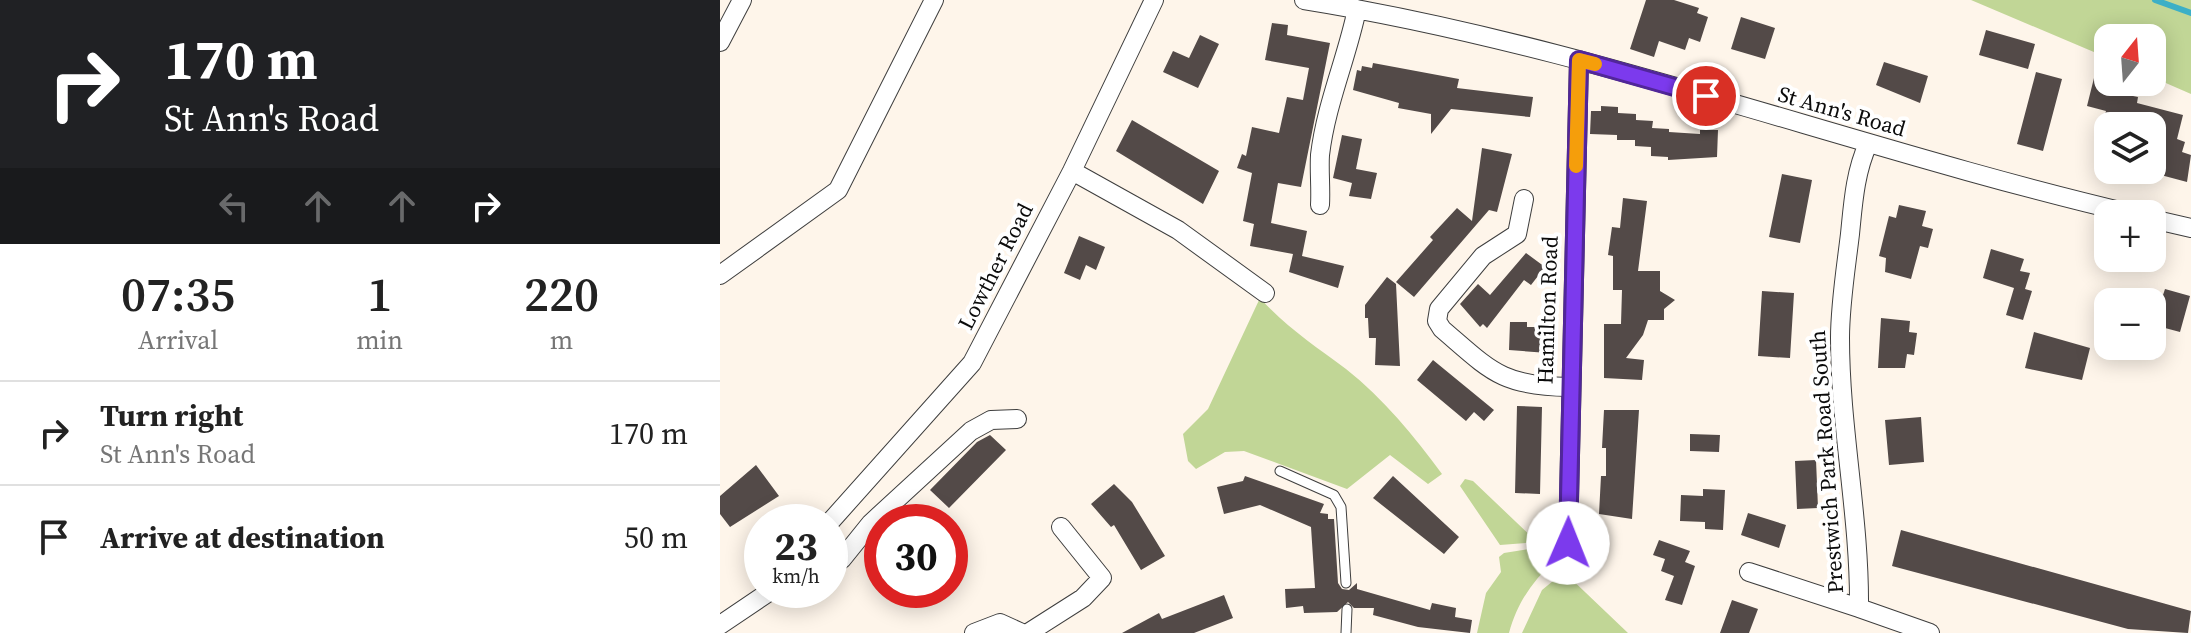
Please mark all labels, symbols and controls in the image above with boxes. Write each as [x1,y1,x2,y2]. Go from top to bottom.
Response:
text: 170 m [164,21,318,98]
north arrow [2094,24,2166,96]
map controls [2094,24,2166,360]
icon: right [32,32,136,136]
pin [1672,62,1740,130]
icon: arrive [1684,74,1728,118]
street label: St Ann's Road [1775,78,1910,144]
text: St Ann's Road [164,94,379,143]
button: layers [2094,112,2166,184]
icon: left [212,184,256,228]
icon: ahead [296,184,340,228]
icon: ahead [380,184,424,228]
icon: right [464,184,508,228]
street label: Lowther Road [950,197,1040,334]
button: + [2094,200,2166,272]
street label: Hamilton Road [1529,235,1565,385]
text: 07:35 [121,261,235,327]
text: 1 [367,261,392,327]
text: 220 [524,261,599,327]
button: − [2094,288,2166,360]
text: Arrival [138,322,218,358]
text: min [356,322,403,358]
text: m [550,322,573,358]
street label: Prestwich Park Road South [1802,329,1850,595]
text: Turn right [100,395,243,436]
icon: right [32,411,76,455]
text: 170 m [609,413,688,454]
text: St Ann's Road [100,436,255,472]
position arrow [1526,501,1610,585]
speed limit sign: 30 [864,504,968,608]
icon: arrive [32,515,76,559]
text: Arrive at destination [100,517,385,558]
text: 50 m [624,517,688,558]
text: 23 [774,519,818,573]
text: km/h [772,562,820,590]

